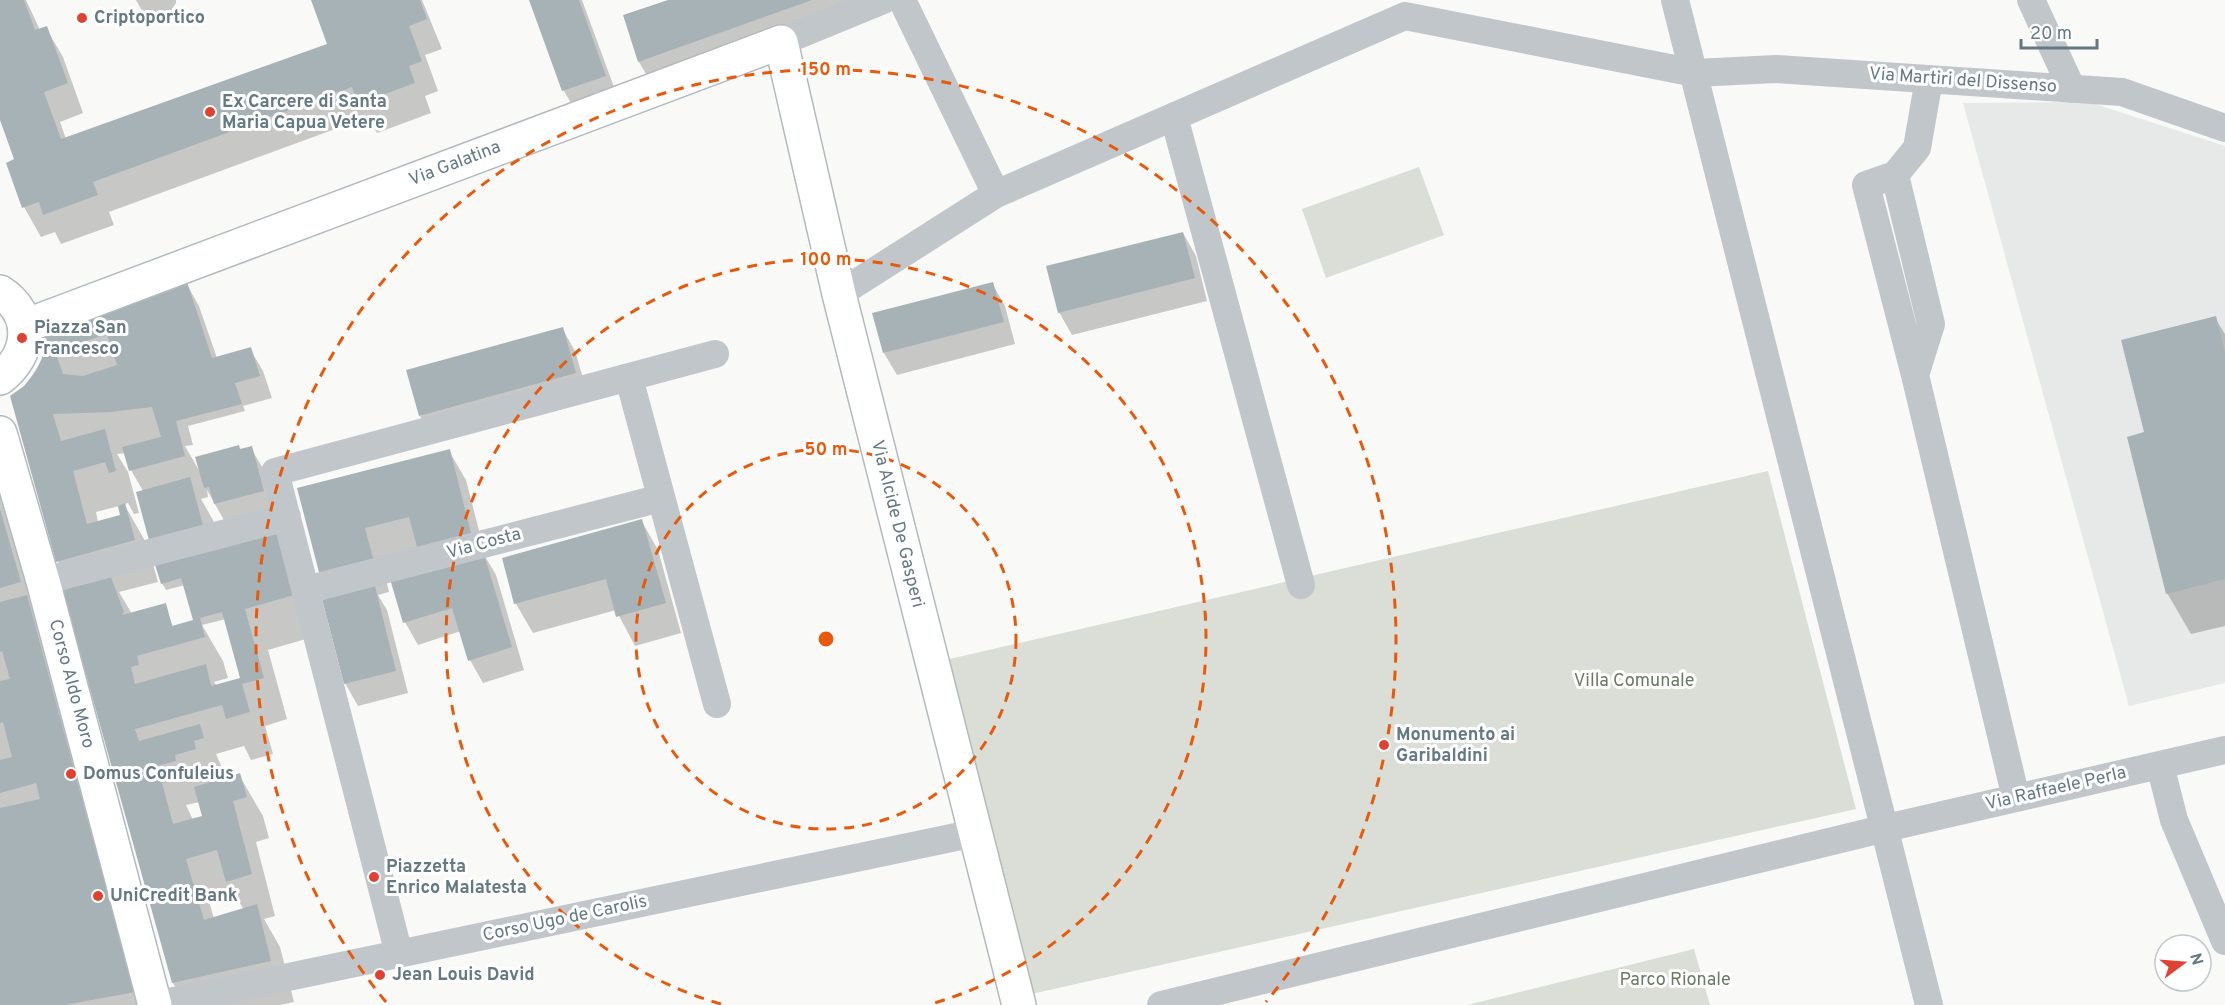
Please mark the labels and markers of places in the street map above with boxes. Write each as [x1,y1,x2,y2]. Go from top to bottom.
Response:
place label: Criptoportico [94,7,205,30]
marker: Criptoportico [75,11,89,25]
place label: Ex Carcere di Santa Maria Capua Vetere [222,91,387,135]
marker: Ex Carcere di Santa Maria Capua Vetere [203,105,217,119]
place label: Piazza San Francesco [34,317,127,361]
marker: Piazza San Francesco [15,331,29,345]
centre of rings [816,629,836,649]
place label: Monumento ai Garibaldini [1396,724,1515,768]
marker: Monumento ai Garibaldini [1377,738,1391,752]
place label: Domus Confuleius [83,763,234,786]
marker: Domus Confuleius [64,767,78,781]
place label: Piazzetta Enrico Malatesta [386,856,527,900]
marker: Piazzetta Enrico Malatesta [367,870,381,884]
place label: UniCredit Bank [110,885,238,908]
marker: UniCredit Bank [91,889,105,903]
place label: Jean Louis David [392,964,535,987]
marker: Jean Louis David [373,968,387,982]

